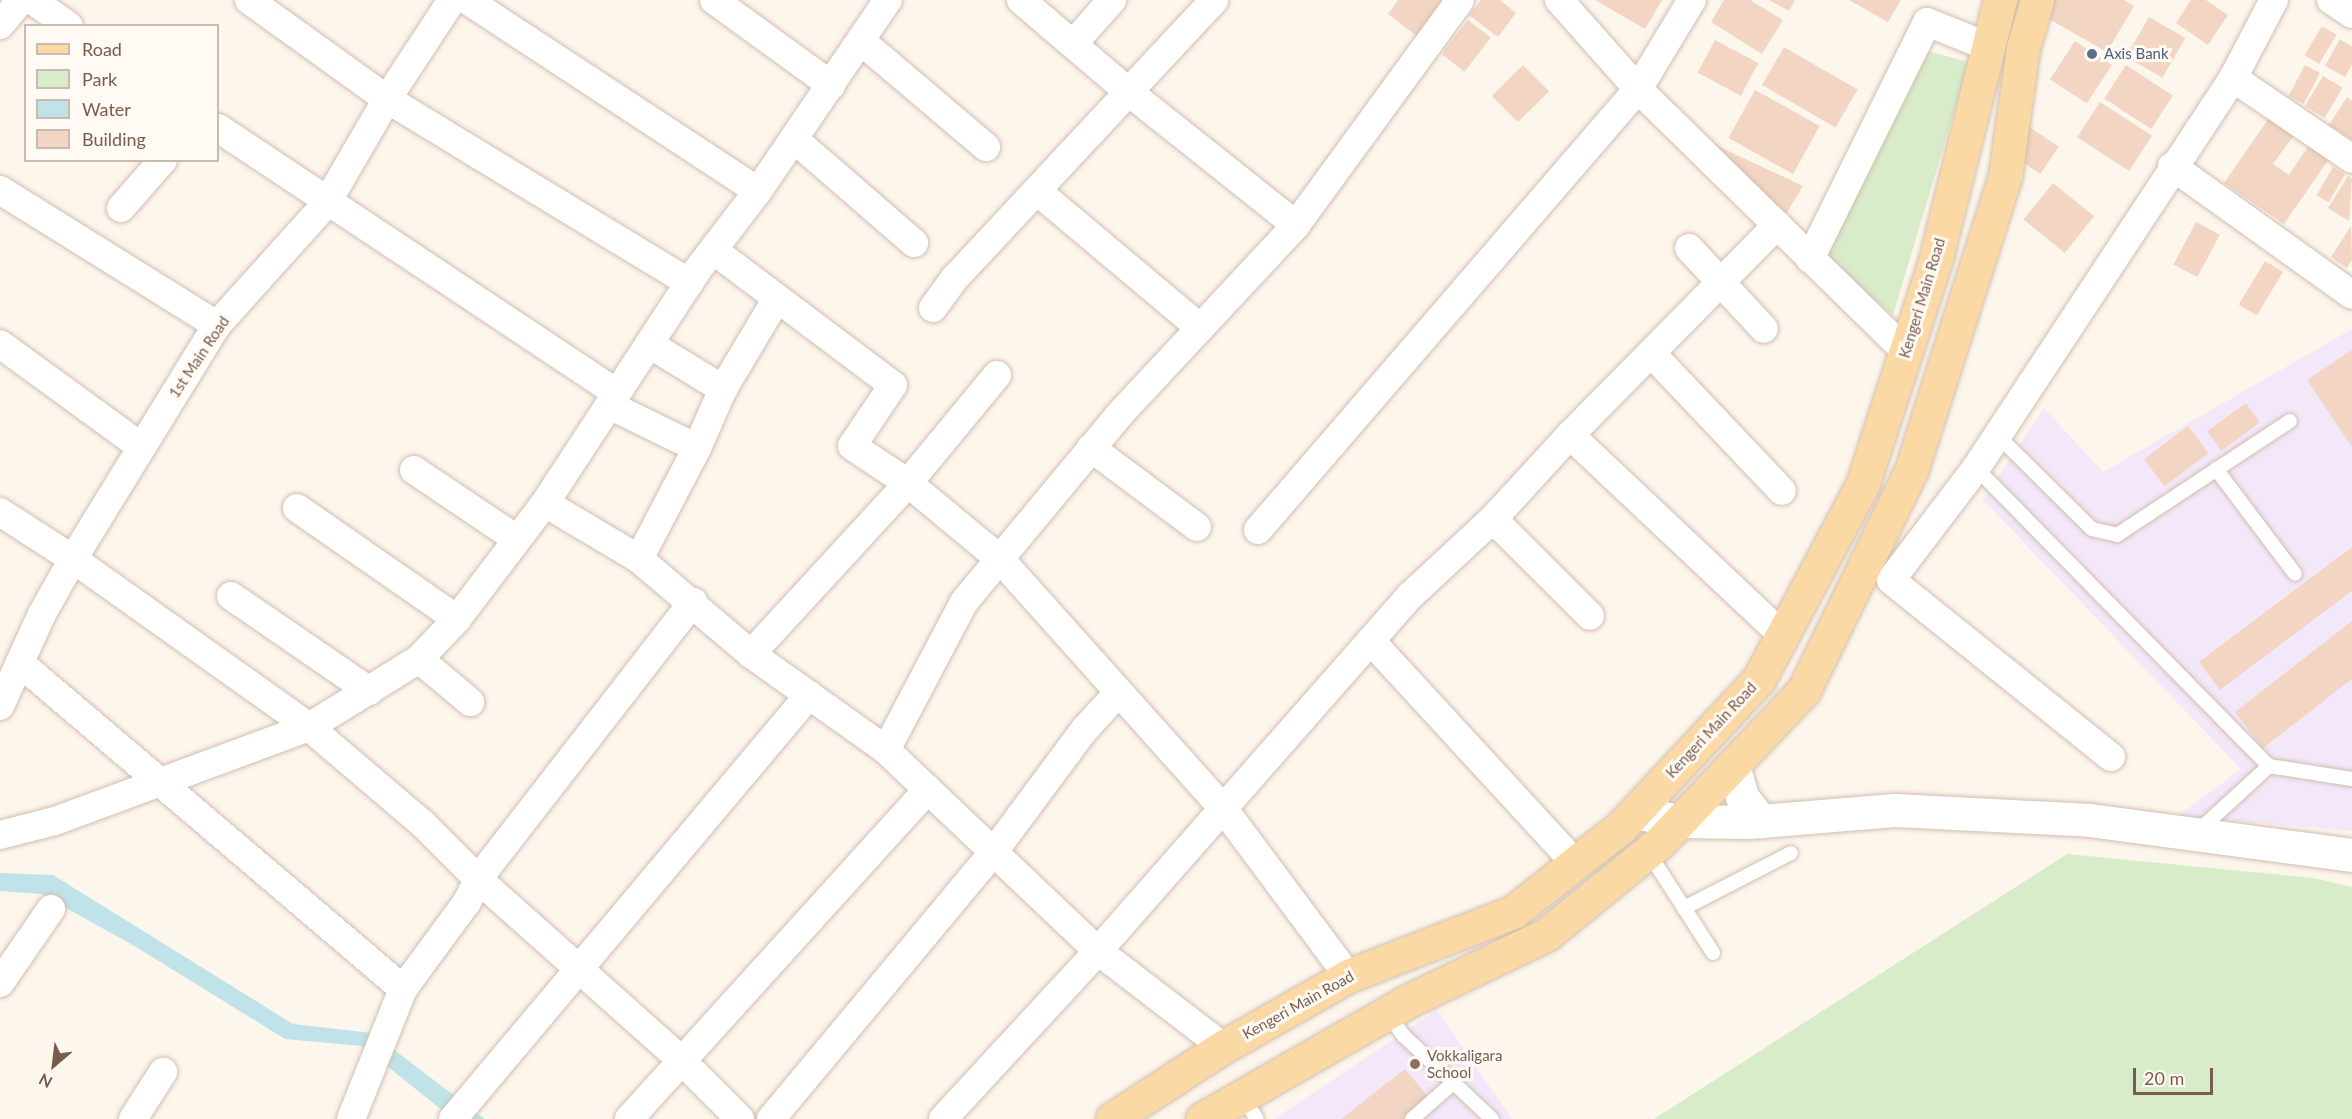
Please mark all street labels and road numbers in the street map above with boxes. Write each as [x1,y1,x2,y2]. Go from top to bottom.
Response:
street label: Kengeri Main Road [1895,236,1949,360]
street label: 1st Main Road [165,313,233,401]
street label: Kengeri Main Road [1662,678,1760,782]
street label: Kengeri Main Road [1239,967,1357,1043]

